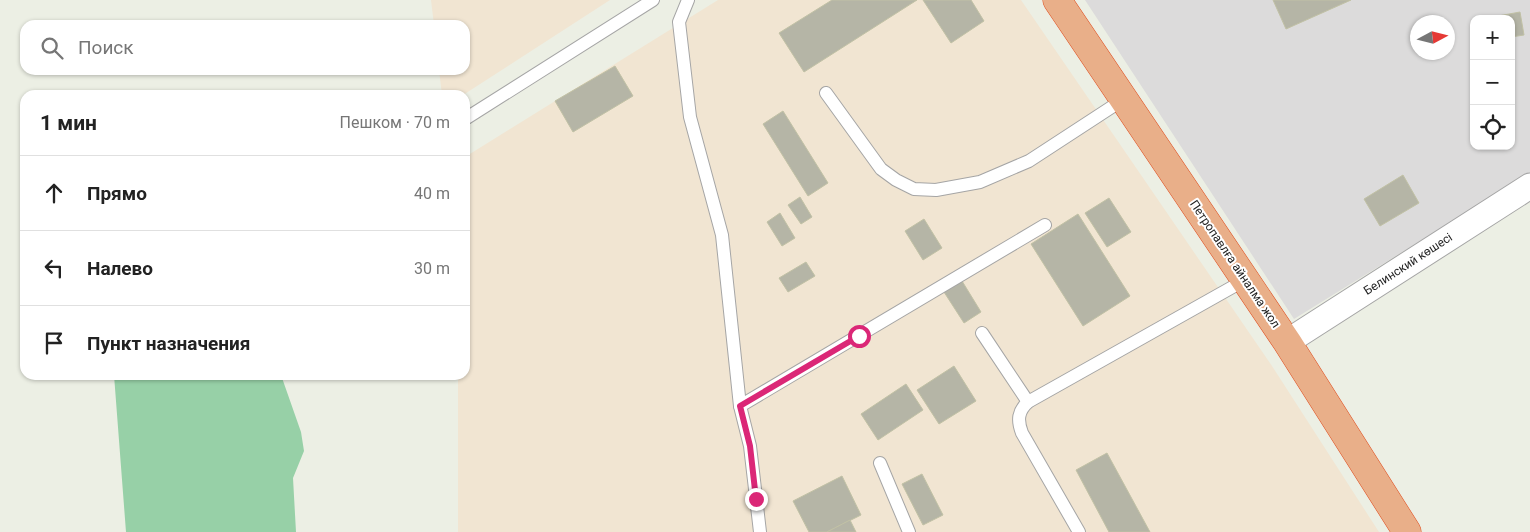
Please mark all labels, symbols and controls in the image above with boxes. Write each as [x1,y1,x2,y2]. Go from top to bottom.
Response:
north arrow [1410,15,1455,60]
map controls [1470,15,1515,150]
button: + [1470,15,1515,60]
search box [20,20,470,75]
icon: search [38,34,66,62]
text: Поиск [78,36,134,59]
button: − [1470,60,1515,105]
button: locate [1470,105,1515,150]
text: 1 мин [40,111,97,135]
text: Пешком · 70 m [340,113,450,132]
icon: ahead [40,179,68,207]
text: Прямо [87,182,147,205]
text: 40 m [414,184,450,203]
street label: Петропавлға айналма жол [1187,197,1283,331]
street label: Белинский көшесі [1361,230,1455,298]
icon: left [40,254,68,282]
text: Налево [87,257,153,280]
text: 30 m [414,259,450,278]
route start [848,325,871,348]
icon: arrive [40,329,68,357]
text: Пункт назначения [87,332,250,355]
route end [745,488,768,511]

